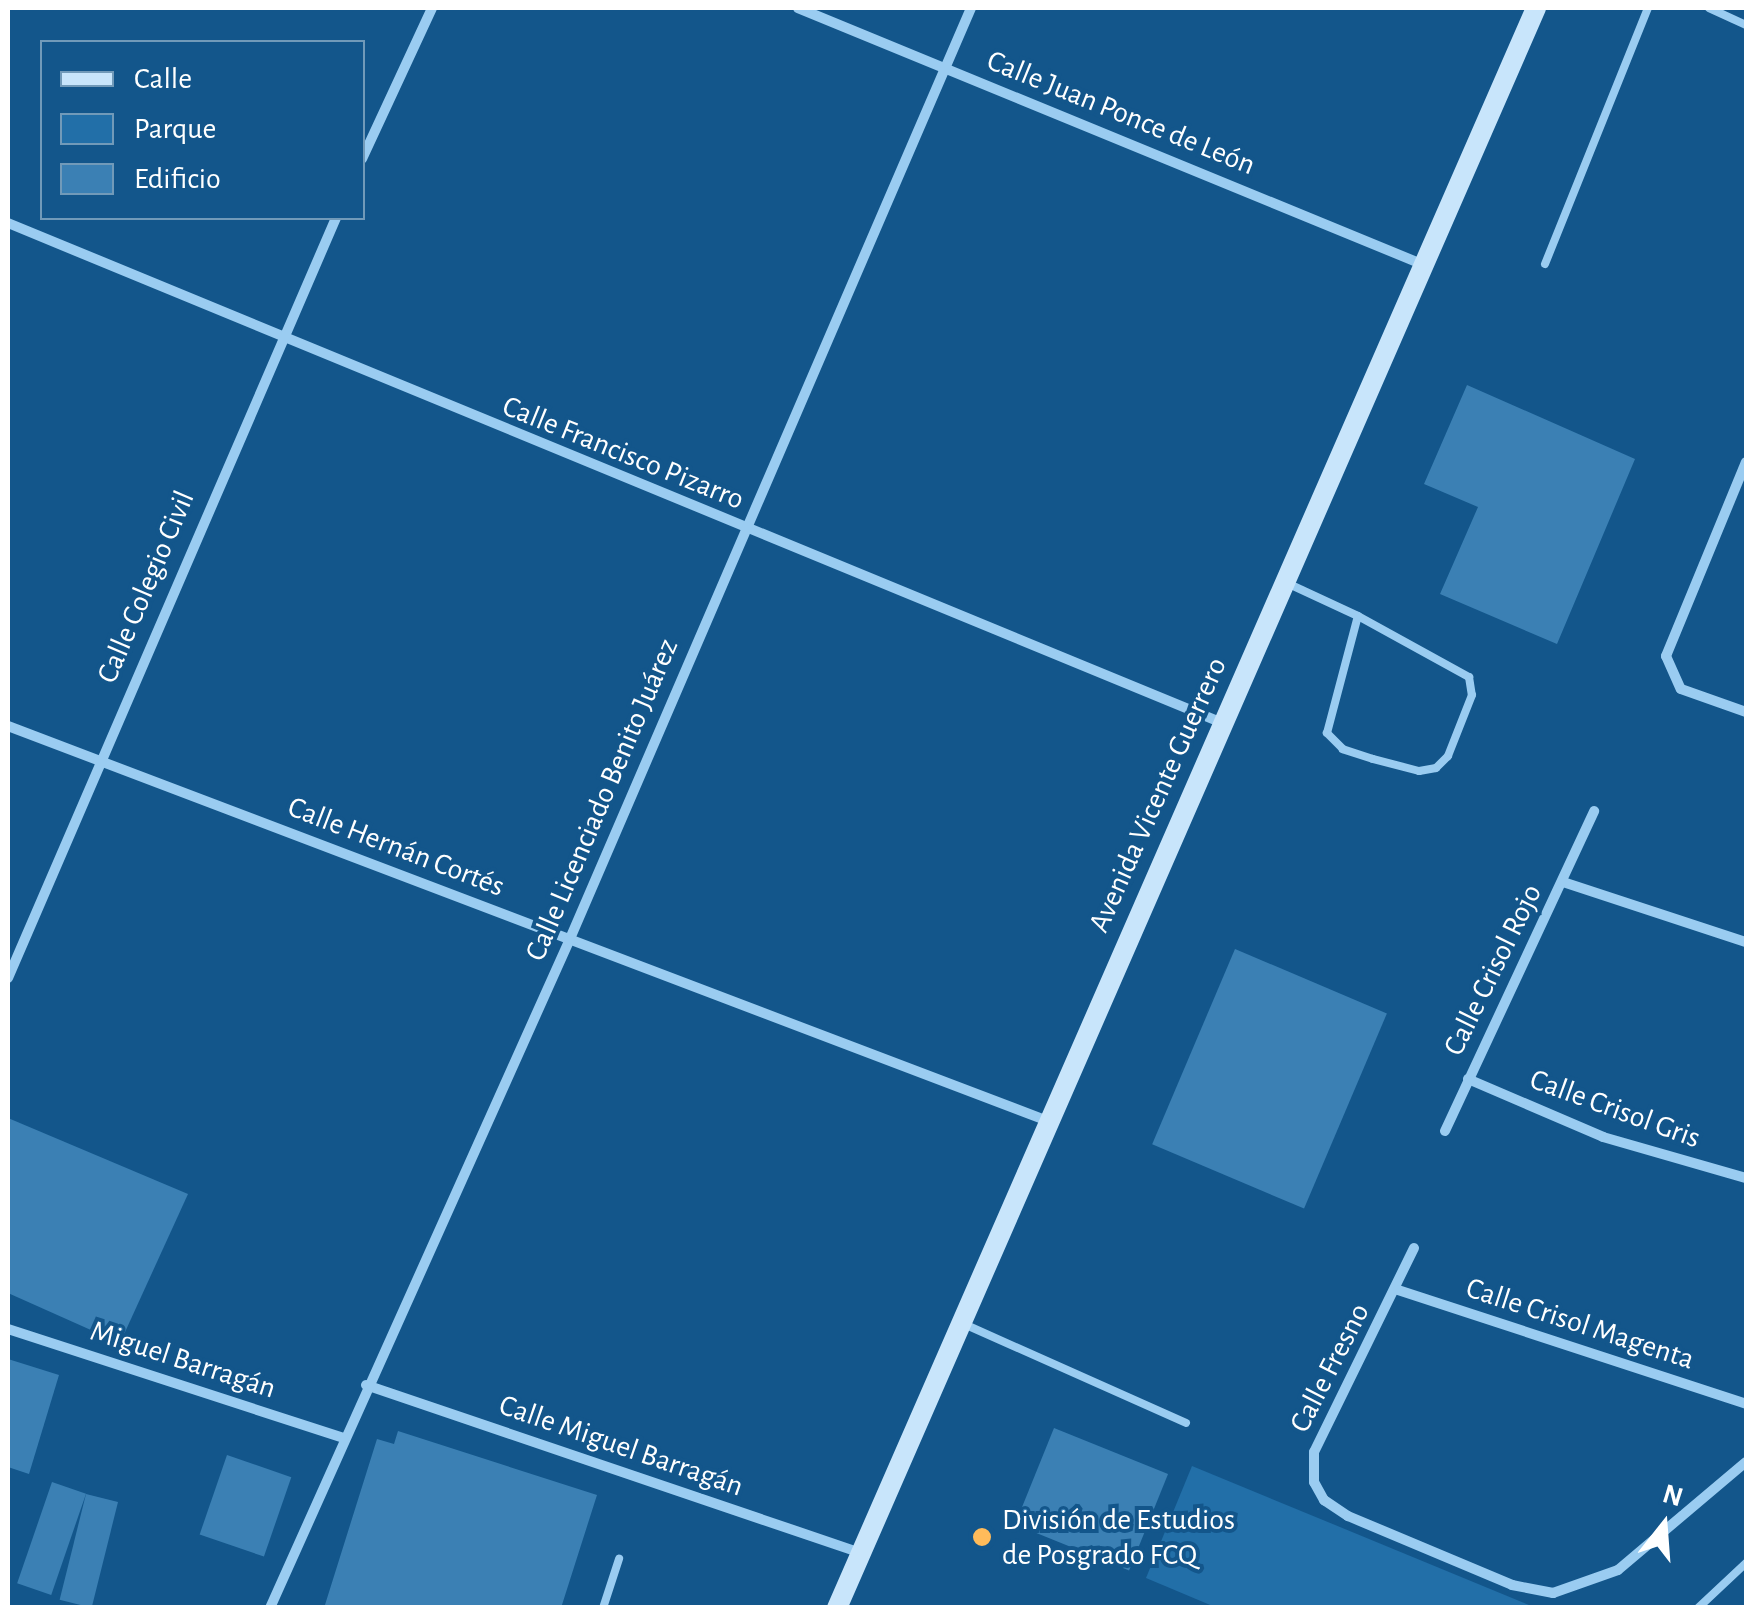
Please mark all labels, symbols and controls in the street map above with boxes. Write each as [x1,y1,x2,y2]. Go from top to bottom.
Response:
legend [40,40,365,220]
street label: Calle Juan Ponce de León [982,43,1260,183]
text: Calle [134,64,192,94]
text: Parque [134,114,216,144]
text: Edificio [134,164,221,194]
street label: Calle Francisco Pizarro [497,388,749,518]
street label: Calle Colegio Civil [89,485,203,689]
street label: Calle Licenciado Benito Juárez [518,634,686,966]
street label: Avenida Vicente Guerrero [1081,652,1235,938]
street label: Calle Hernán Cortés [283,789,509,905]
street label: Calle Crisol Rojo [1436,878,1550,1062]
street label: Calle Crisol Gris [1525,1062,1705,1156]
street label: Calle Crisol Magenta [1461,1270,1699,1378]
street label: Calle Fresno [1282,1298,1378,1438]
street label: Miguel Barragán [86,1313,280,1407]
street label: Calle Miguel Barragán [494,1387,748,1505]
north arrow [1614,1475,1714,1575]
text: N [1659,1480,1686,1513]
place label: División de Estudios de Posgrado FCQ [1002,1502,1235,1572]
marker: División de Estudios de Posgrado FCQ [971,1526,993,1548]

